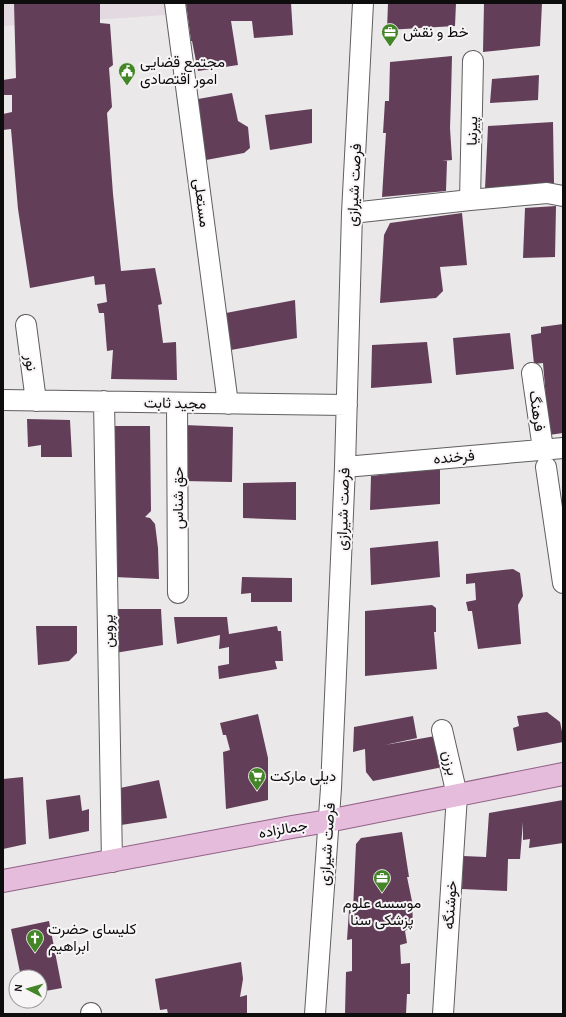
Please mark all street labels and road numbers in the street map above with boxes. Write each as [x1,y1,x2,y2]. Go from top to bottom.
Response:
street label: پیرنیا [463,116,482,146]
street label: فرصت شیرازی [343,143,366,227]
street label: مستعلی [189,177,214,229]
street label: نور [21,353,41,372]
street label: فرهنگ [525,389,549,433]
street label: مجید ثابت [144,393,206,413]
street label: فرخنده [433,446,476,468]
street label: حق شناس [169,467,188,529]
street label: فرصت شیرازی [333,467,354,551]
street label: پروین [99,614,118,648]
street label: برزن [438,749,462,777]
street label: فرصت شیرازی [315,802,340,886]
street label: جمالزاده [257,816,309,842]
street label: خوشنگه [439,880,461,930]

